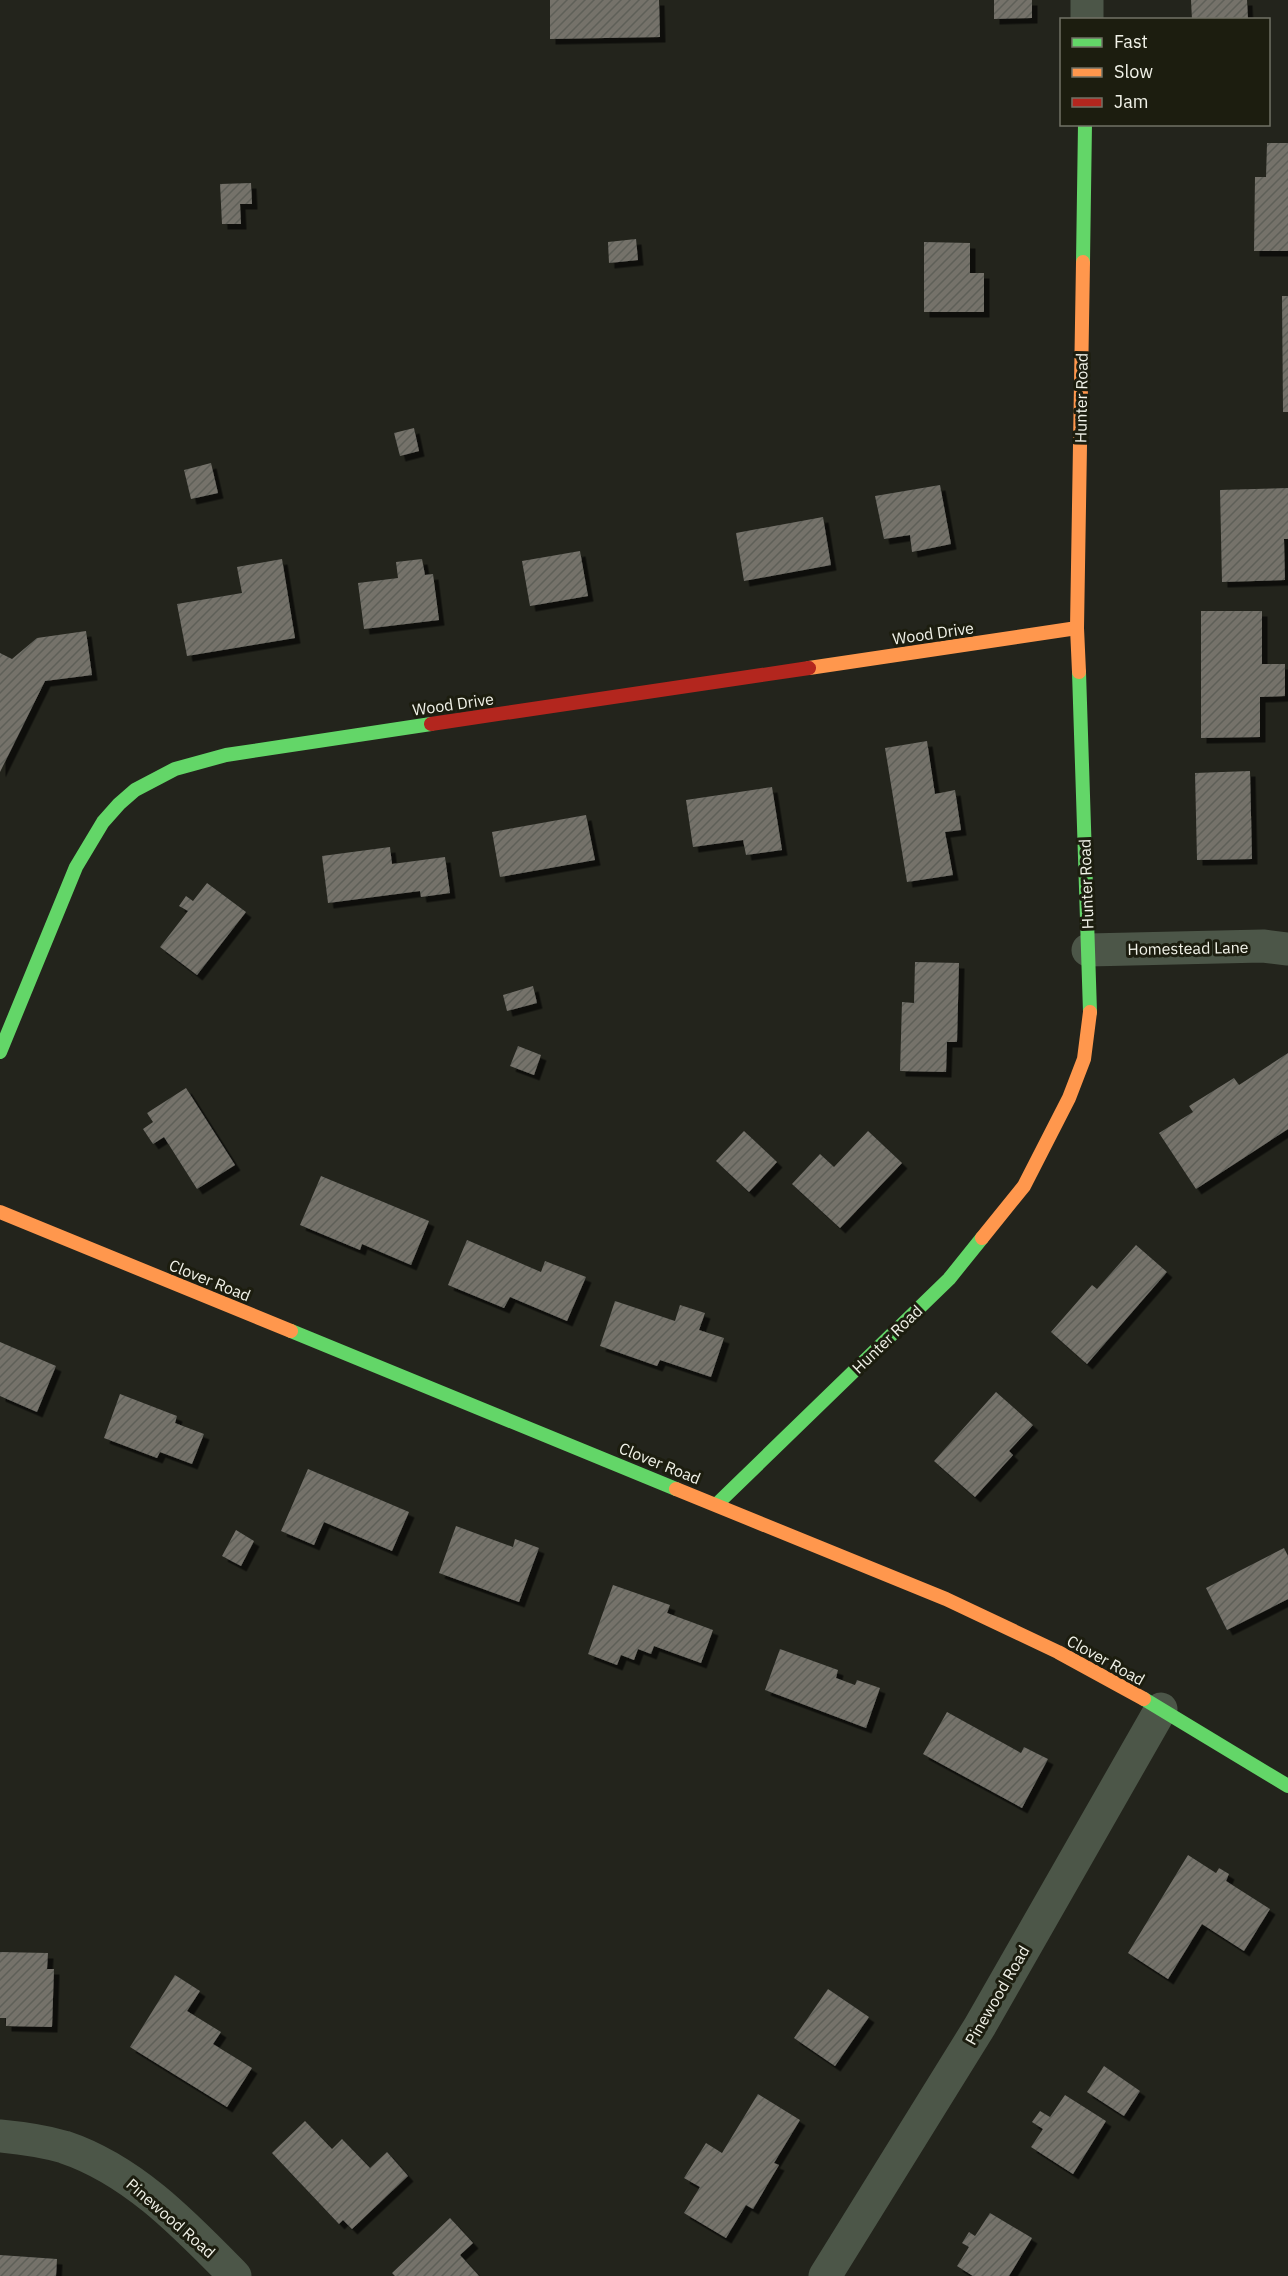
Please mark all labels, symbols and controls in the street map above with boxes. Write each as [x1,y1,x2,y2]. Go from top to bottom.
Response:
legend [1060,18,1270,126]
text: Fast [1114,30,1148,53]
text: Slow [1114,60,1153,83]
text: Jam [1114,90,1149,113]
street label: Hunter Road [1070,353,1092,443]
street label: Wood Drive [891,617,975,649]
street label: Wood Drive [411,688,495,720]
street label: Hunter Road [1074,839,1098,929]
street label: Homestead Lane [1127,937,1249,959]
street label: Clover Road [166,1255,254,1305]
street label: Hunter Road [848,1300,926,1378]
street label: Clover Road [616,1438,704,1488]
street label: Clover Road [1064,1630,1148,1690]
street label: Pinewood Road [960,1942,1034,2048]
street label: Pinewood Road [122,2174,220,2262]

